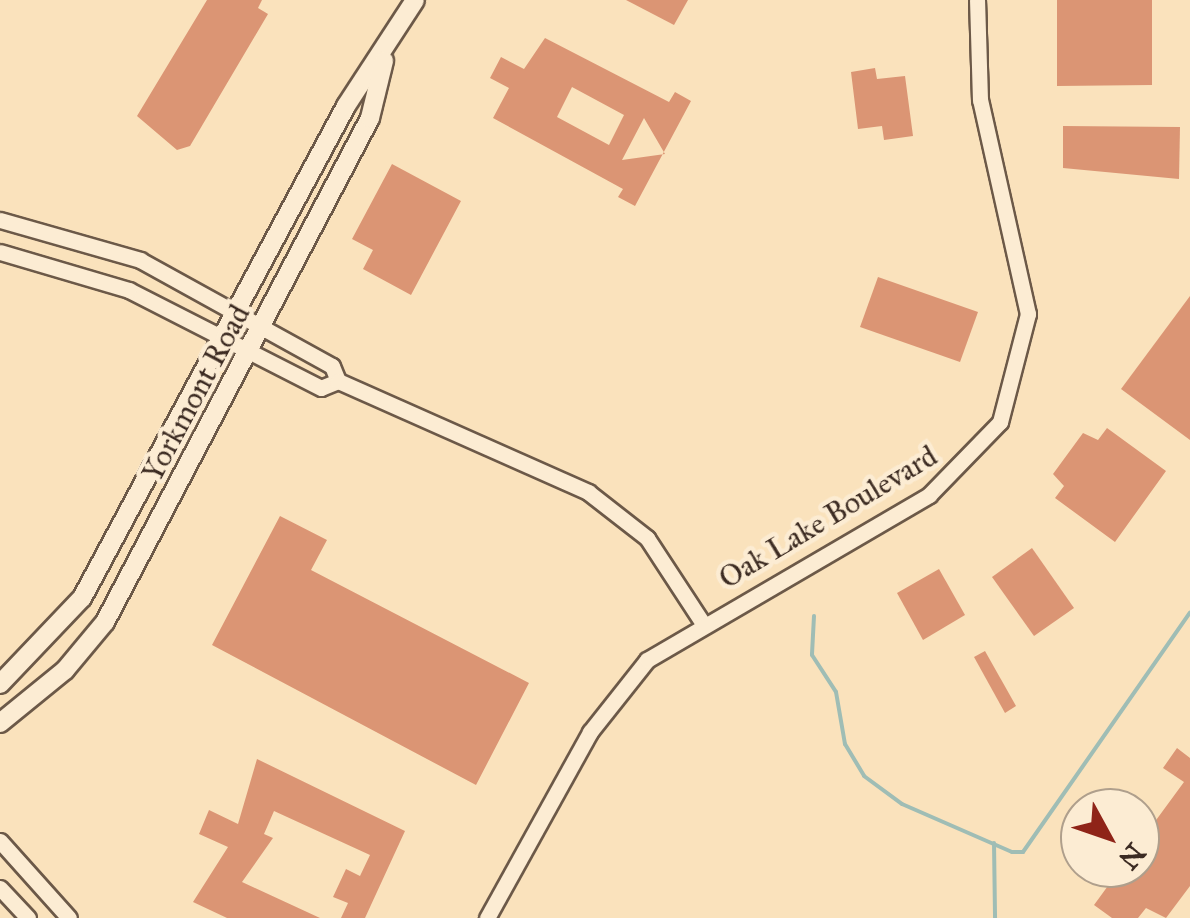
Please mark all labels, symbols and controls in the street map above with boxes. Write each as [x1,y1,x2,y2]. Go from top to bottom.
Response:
street label: Yorkmont Road [134,299,258,487]
street label: Oak Lake Boulevard [712,438,944,596]
north arrow [1060,788,1160,888]
text: N [1111,836,1153,877]

